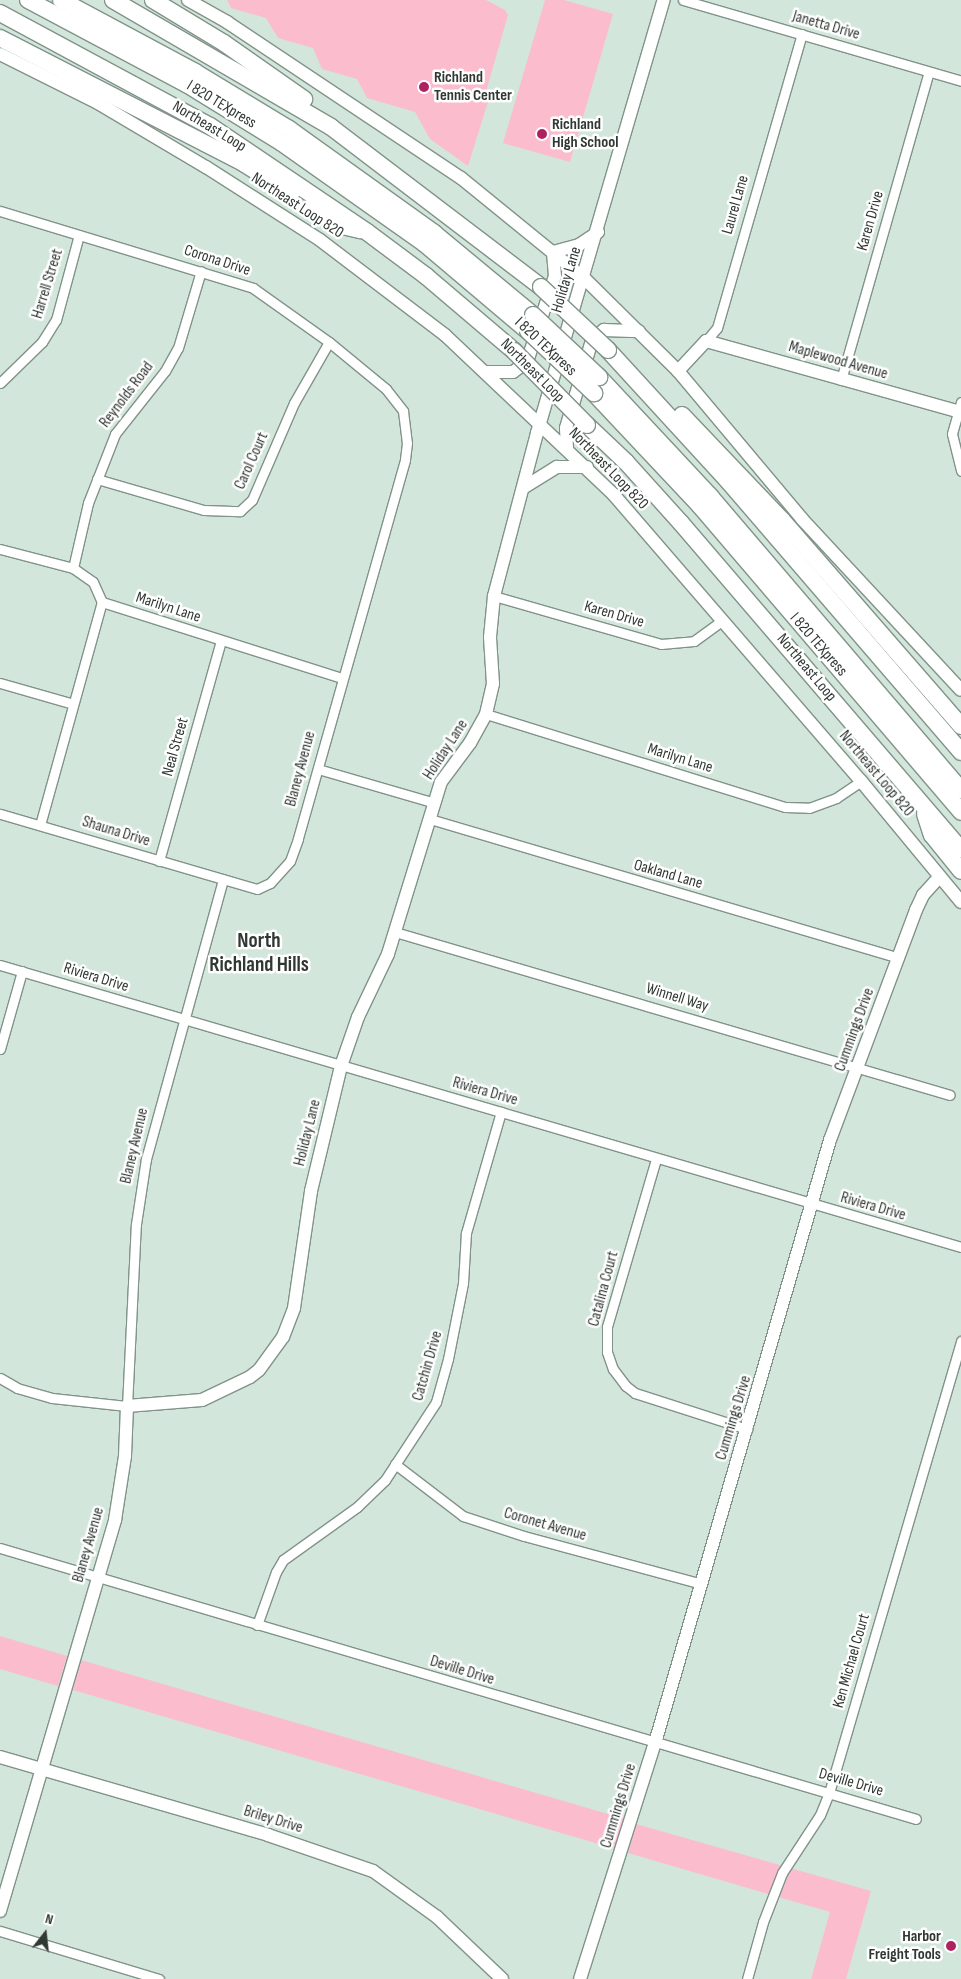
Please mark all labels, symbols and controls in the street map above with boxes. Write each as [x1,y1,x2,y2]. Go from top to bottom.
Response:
street label: Janetta Drive [790,7,862,45]
place label: Richland Tennis Center [434,68,512,106]
street label: I 820 TEXpress [183,77,259,133]
marker: Richland Tennis Center [418,81,430,93]
street label: Northeast Loop [169,97,249,157]
place label: Richland High School [552,115,618,153]
marker: Richland High School [536,128,548,140]
street label: Northeast Loop 820 [247,169,347,243]
street label: Laurel Lane [718,173,754,237]
street label: Karen Drive [853,189,889,253]
street label: Corona Drive [181,241,253,281]
street label: Holiday Lane [548,245,586,315]
street label: Harrell Street [28,247,68,321]
street label: I 820 TEXpress [510,313,580,381]
street label: Northeast Loop [496,335,568,407]
street label: Maplewood Avenue [786,338,890,384]
street label: Reynolds Road [96,358,158,432]
street label: Northeast Loop 820 [564,424,652,514]
street label: Carol Court [231,429,273,493]
street label: Marilyn Lane [133,588,203,628]
street label: Karen Drive [582,597,646,633]
street label: I 820 TEXpress [785,609,851,681]
street label: Northeast Loop [772,630,840,706]
street label: Neal Street [158,716,194,778]
street label: Holiday Lane [419,716,473,784]
street label: Northeast Loop 820 [835,727,917,821]
street label: Blaney Avenue [282,729,320,809]
street label: Marilyn Lane [645,740,715,778]
street label: Shauna Drive [80,813,152,851]
street label: Oakland Lane [631,856,705,894]
district label: North Richland Hills [209,928,309,978]
street label: Riviera Drive [61,959,131,997]
street label: Winnell Way [643,979,711,1017]
street label: Cummings Drive [831,986,879,1074]
street label: Riviera Drive [450,1074,520,1110]
street label: Holiday Lane [290,1098,326,1168]
street label: Blaney Avenue [117,1106,153,1186]
street label: Riviera Drive [838,1189,908,1225]
street label: Catalina Court [585,1249,623,1329]
street label: Catchin Drive [409,1329,447,1403]
street label: Cummings Drive [712,1373,756,1463]
street label: Coronet Avenue [501,1504,589,1546]
street label: Blaney Avenue [69,1505,109,1585]
street label: Ken Michael Court [829,1612,875,1710]
street label: Deville Drive [428,1652,496,1690]
street label: Cummings Drive [597,1761,641,1851]
street label: Deville Drive [817,1765,885,1801]
street label: Briley Drive [241,1802,305,1838]
north arrow [20,1909,70,1959]
text: N [43,1910,55,1928]
place label: Harbor Freight Tools [869,1927,941,1965]
marker: Harbor Freight Tools [945,1940,957,1952]

